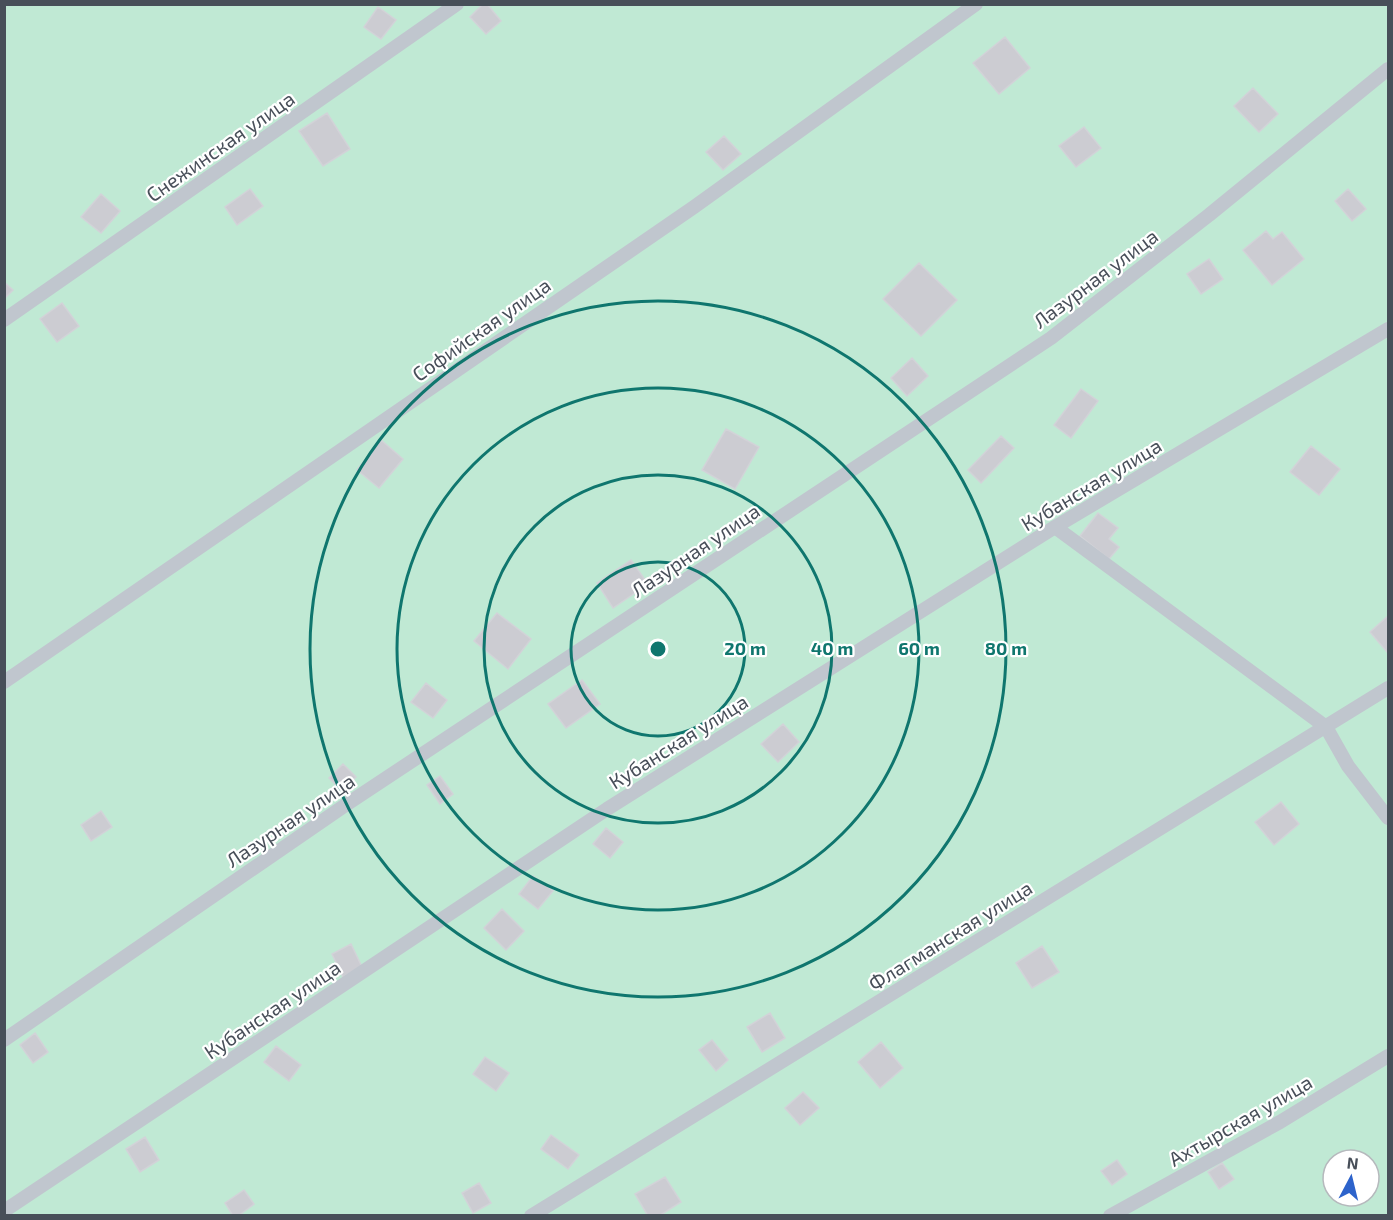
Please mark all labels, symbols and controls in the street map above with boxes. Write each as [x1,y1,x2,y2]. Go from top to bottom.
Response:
street label: Снежинская улица [141,86,299,207]
street label: Лазурная улица [1028,223,1163,334]
street label: Софийская улица [407,272,555,386]
street label: Кубанская улица [1017,433,1166,536]
street label: Лазурная улица [626,498,764,603]
text: 20 m [724,637,766,659]
text: 40 m [811,637,853,659]
text: 60 m [898,637,940,659]
text: 80 m [985,637,1027,659]
centre of rings [648,639,668,659]
street label: Кубанская улица [604,689,752,794]
street label: Лазурная улица [221,768,359,873]
street label: Флагманская улица [864,875,1037,996]
street label: Кубанская улица [199,955,345,1064]
street label: Ахтырская улица [1164,1069,1317,1172]
north arrow [1321,1148,1381,1208]
text: N [1346,1152,1360,1173]

